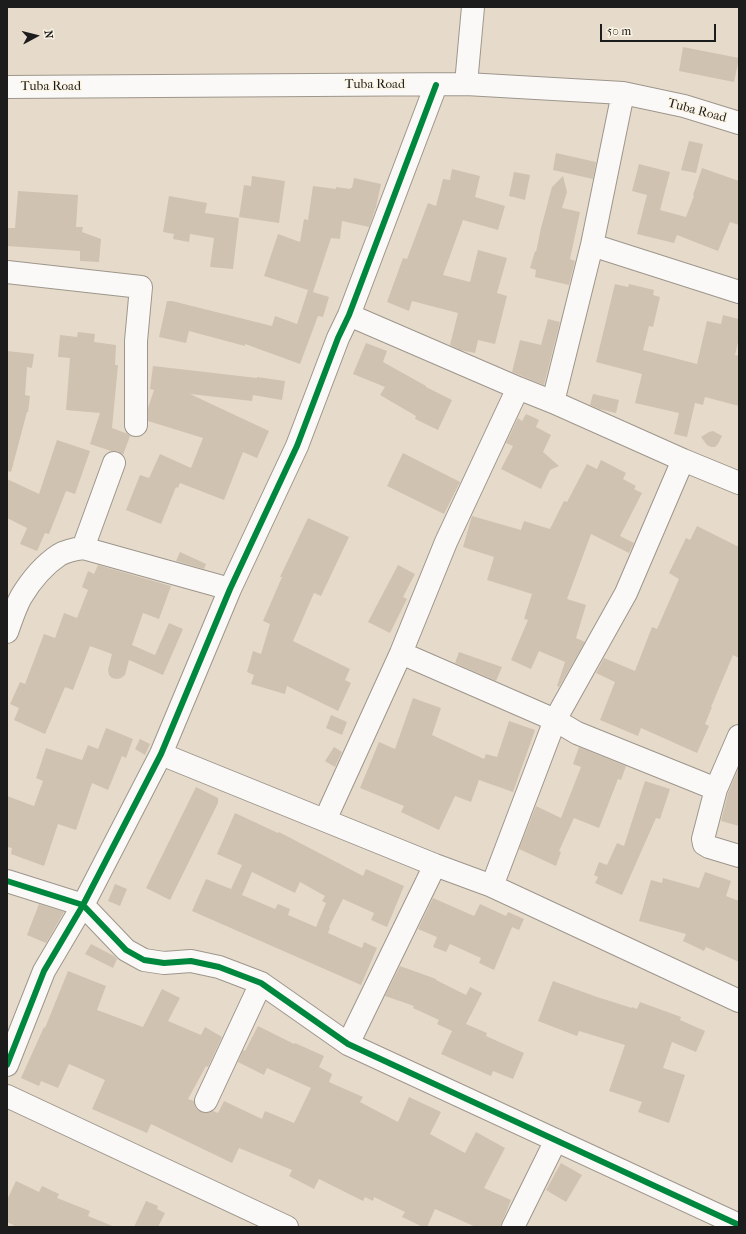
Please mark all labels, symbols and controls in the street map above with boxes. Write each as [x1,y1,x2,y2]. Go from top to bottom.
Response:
north arrow [16,16,56,56]
scale bar [602,16,718,42]
text: 50 m [607,24,631,38]
text: N [41,30,55,39]
street label: Tuba Road [345,77,405,93]
street label: Tuba Road [21,79,81,95]
street label: Tuba Road [666,96,728,126]

